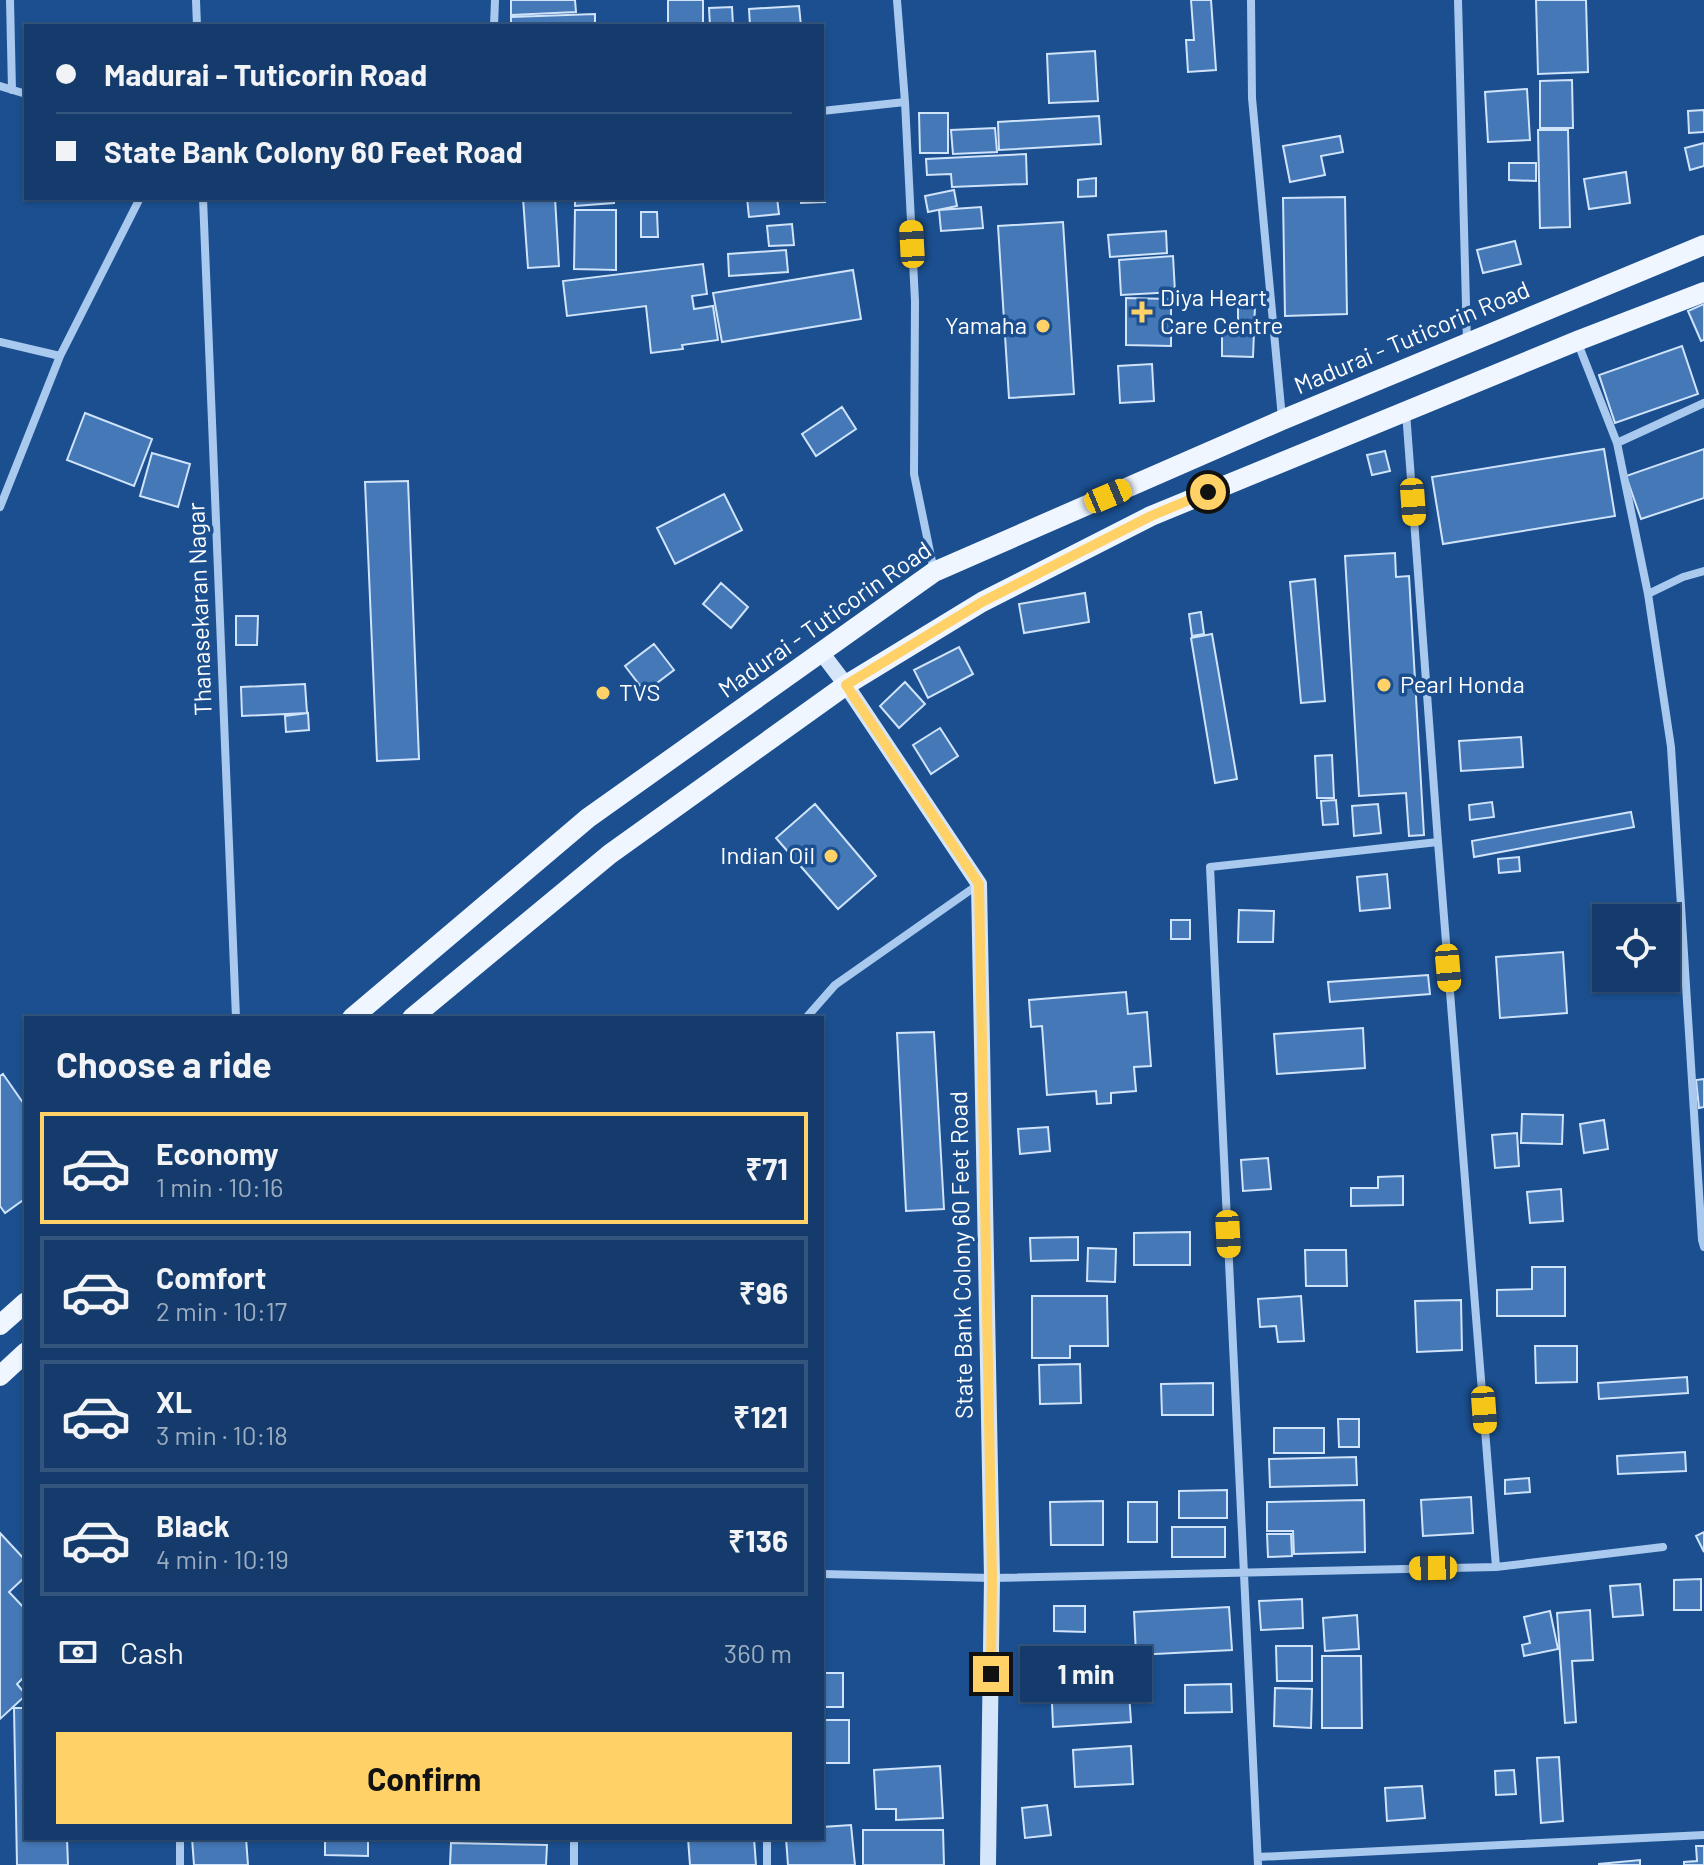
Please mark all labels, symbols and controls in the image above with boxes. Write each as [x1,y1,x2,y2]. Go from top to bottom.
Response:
text: Madurai - Tuticorin Road [104,56,427,92]
text: State Bank Colony 60 Feet Road [104,133,523,169]
car [899,219,925,269]
street label: Madurai - Tuticorin Road [1289,274,1534,399]
place label: Diya Heart Care Centre [1160,282,1283,339]
marker: Diya Heart Care Centre [1131,301,1153,323]
place label: Yamaha [945,310,1027,339]
marker: Yamaha [1034,317,1052,335]
route start [1190,474,1226,510]
car [1081,476,1135,516]
car [1399,477,1427,527]
street label: Thanasekaran Nagar [180,502,217,716]
street label: Madurai - Tuticorin Road [712,534,936,703]
place label: Pearl Honda [1400,669,1525,698]
marker: Pearl Honda [1375,676,1393,694]
place label: TVS [619,677,661,706]
marker: TVS [594,684,612,702]
place label: Indian Oil [720,840,815,869]
marker: Indian Oil [822,847,840,865]
map controls [1592,904,1680,992]
button: locate [1592,904,1680,992]
car [1434,943,1462,993]
text: Choose a ride [56,1042,272,1085]
street label: State Bank Colony 60 Feet Road [943,1091,978,1419]
icon: car [60,1132,132,1204]
text: Economy [156,1135,279,1171]
text: ₹71 [745,1150,788,1186]
text: 1 min · 10:16 [156,1171,283,1202]
car [1215,1209,1241,1259]
icon: car [60,1256,132,1328]
text: Comfort [156,1259,266,1295]
text: ₹96 [739,1274,788,1310]
text: 2 min · 10:17 [156,1295,287,1326]
icon: car [60,1380,132,1452]
text: XL [156,1383,192,1419]
car [1470,1385,1498,1435]
text: ₹121 [733,1398,788,1434]
text: 3 min · 10:18 [156,1419,288,1450]
icon: car [60,1504,132,1576]
text: Black [156,1507,230,1543]
text: ₹136 [728,1522,788,1558]
text: 4 min · 10:19 [156,1543,289,1574]
car [1409,1556,1457,1580]
icon: cash [56,1630,100,1674]
text: Cash [120,1634,184,1670]
text: 360 m [724,1637,792,1668]
callout: 1 min [1019,1646,1151,1702]
route end [973,1656,1009,1692]
text: 1 min [1058,1658,1114,1689]
button: Confirm [56,1732,792,1824]

